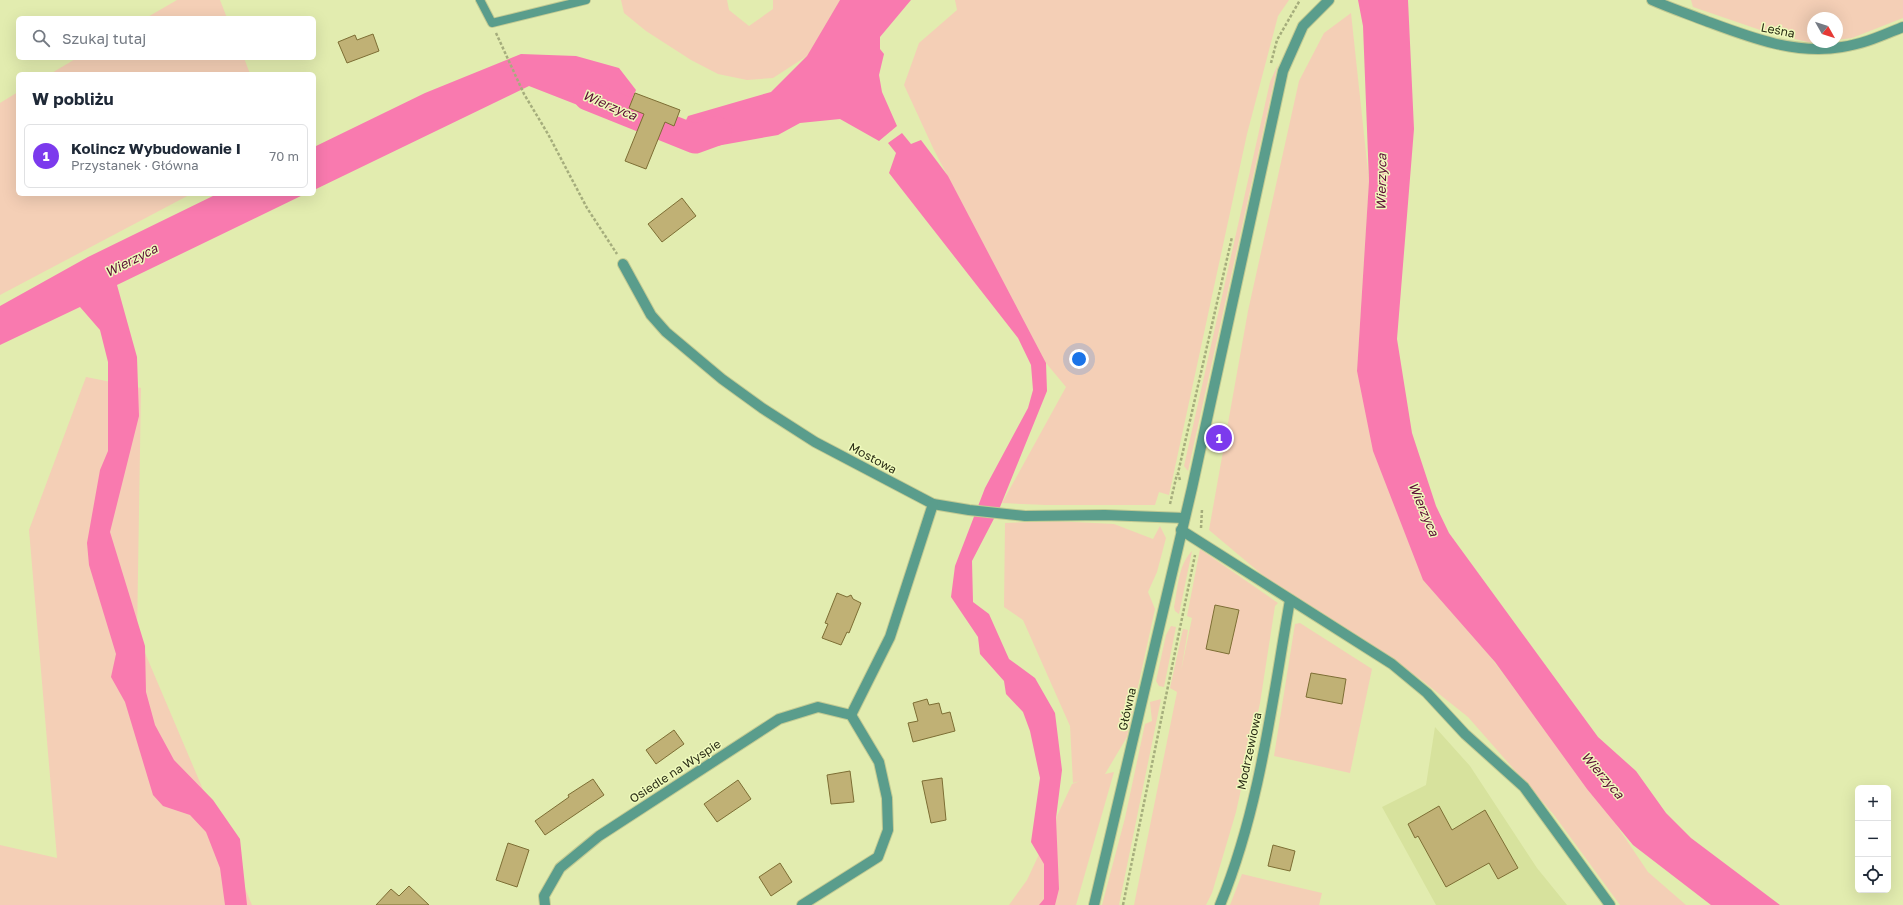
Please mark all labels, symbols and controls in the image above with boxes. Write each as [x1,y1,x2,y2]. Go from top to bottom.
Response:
north arrow [1807,12,1843,48]
search box [16,16,316,60]
street label: Leśna [1760,19,1796,41]
icon: search [30,27,52,49]
text: Szukaj tutaj [62,29,146,47]
water label: Wierzyca [581,87,640,124]
text: W pobliżu [32,88,114,109]
text: Kolincz Wybudowanie I [71,139,241,157]
text: 1 [43,148,49,164]
text: 70 m [269,148,299,164]
water label: Wierzyca [1373,153,1390,211]
text: Przystanek · Główna [71,157,199,173]
water label: Wierzyca [102,240,161,280]
your location [1069,349,1089,369]
pin: 1 [1206,423,1232,453]
street label: Mostowa [847,439,899,477]
water label: Wierzyca [1406,480,1443,539]
street label: Główna [1115,686,1139,732]
street label: Modrzewiowa [1233,711,1265,791]
street label: Osiedle na Wyspie [627,736,723,806]
water label: Wierzyca [1578,748,1628,802]
map controls [1855,785,1891,893]
button: + [1855,785,1891,821]
button: − [1855,821,1891,857]
button: locate [1855,857,1891,893]

